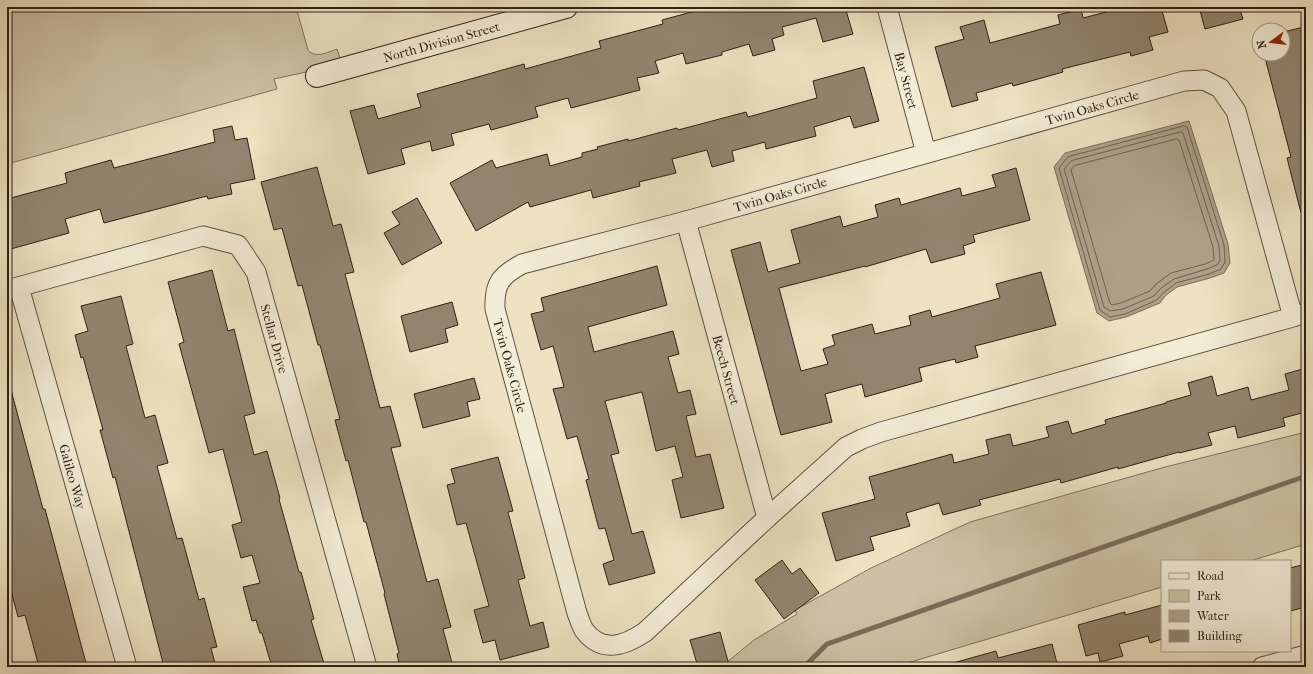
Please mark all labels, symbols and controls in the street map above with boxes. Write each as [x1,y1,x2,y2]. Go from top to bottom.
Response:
street label: North Division Street [382,19,502,65]
north arrow [1251,22,1291,62]
text: N [1254,38,1269,50]
street label: Bay Street [891,50,921,111]
street label: Twin Oaks Circle [1044,87,1141,128]
street label: Twin Oaks Circle [732,174,829,215]
street label: Stellar Drive [257,302,291,375]
street label: Twin Oaks Circle [490,317,530,415]
street label: Beech Street [709,333,743,407]
street label: Galileo Way [56,443,89,512]
legend [1161,560,1291,652]
text: Road [1197,569,1224,583]
text: Park [1197,589,1222,603]
text: Water [1196,609,1230,623]
text: Building [1197,629,1242,643]

